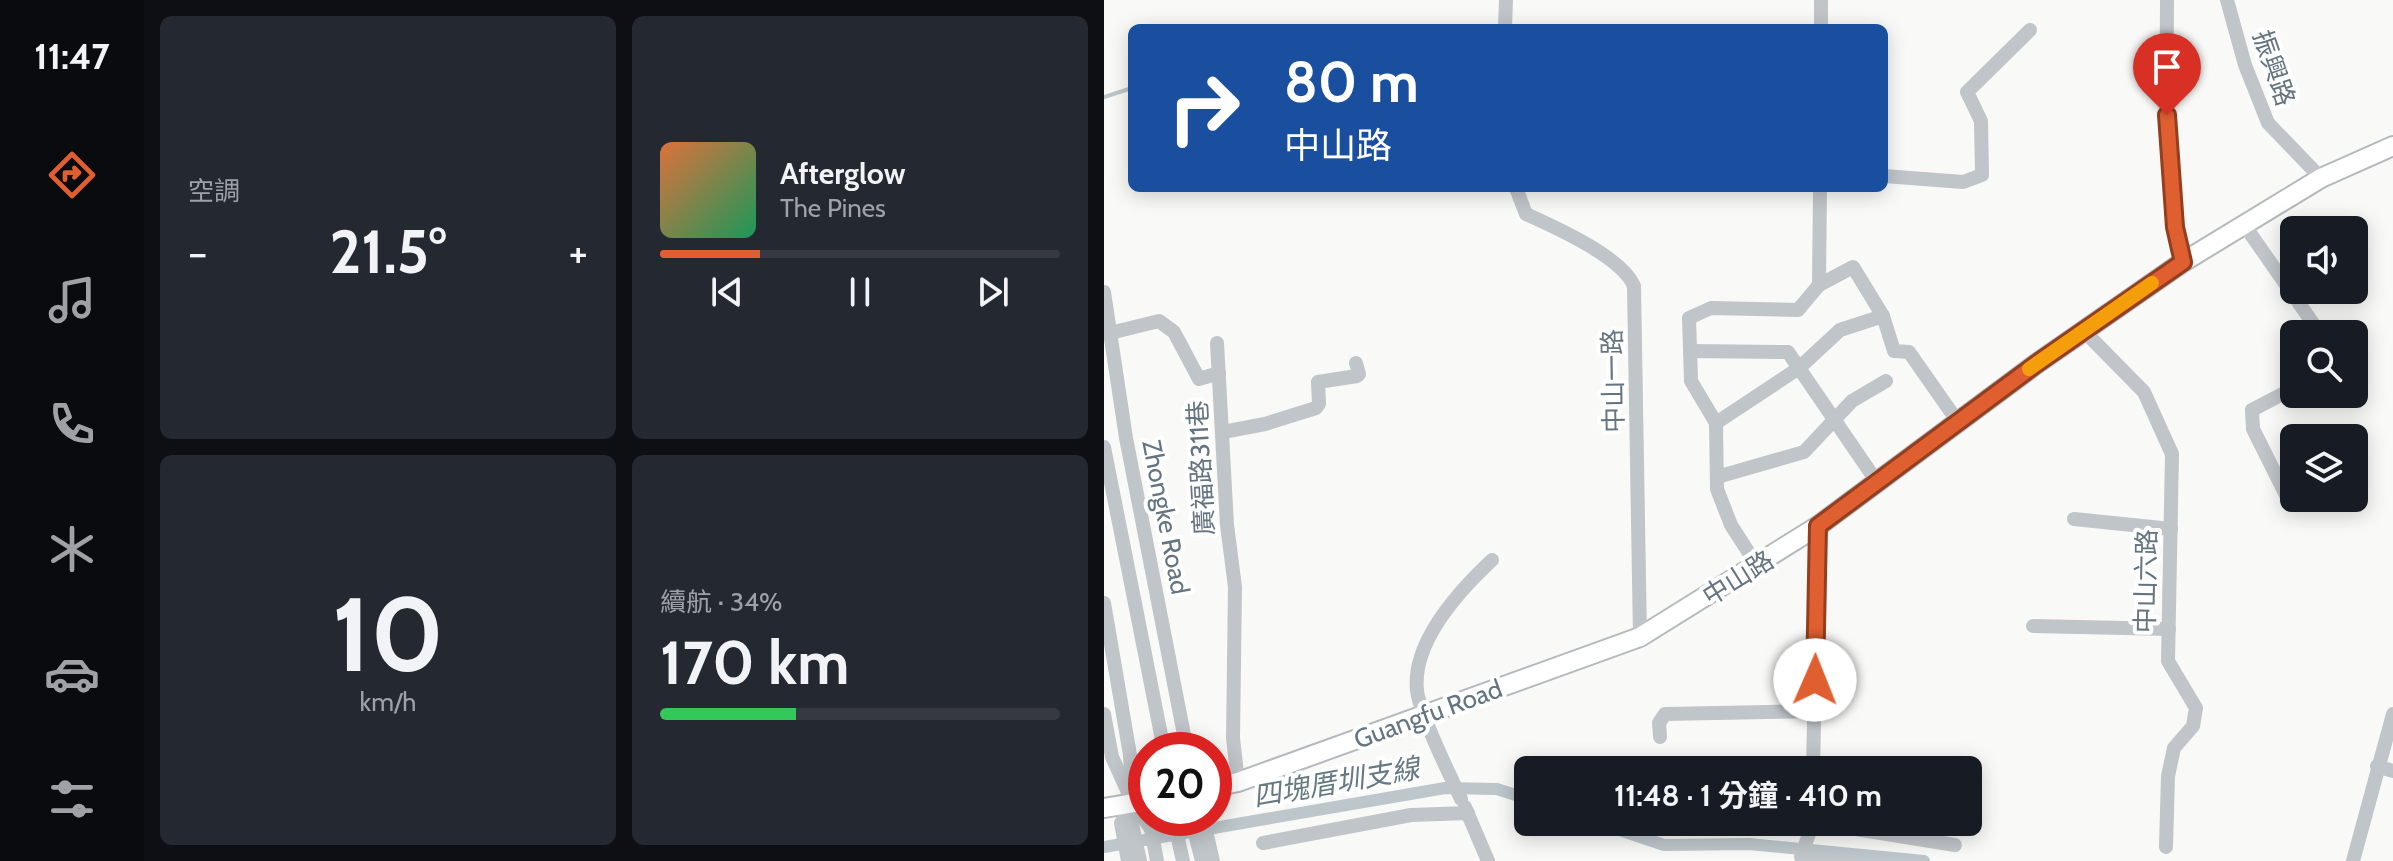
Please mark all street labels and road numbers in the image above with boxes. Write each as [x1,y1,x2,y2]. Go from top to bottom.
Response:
street label: 振興路 [2246,26,2302,110]
street label: 中山一路 [1596,329,1630,433]
street label: 廣福路311巷 [1181,400,1221,536]
street label: Zhongke Road [1135,437,1197,597]
street label: 中山六路 [2129,529,2163,633]
street label: 中山路 [1696,544,1780,612]
street label: Guangfu Road [1350,672,1506,756]

